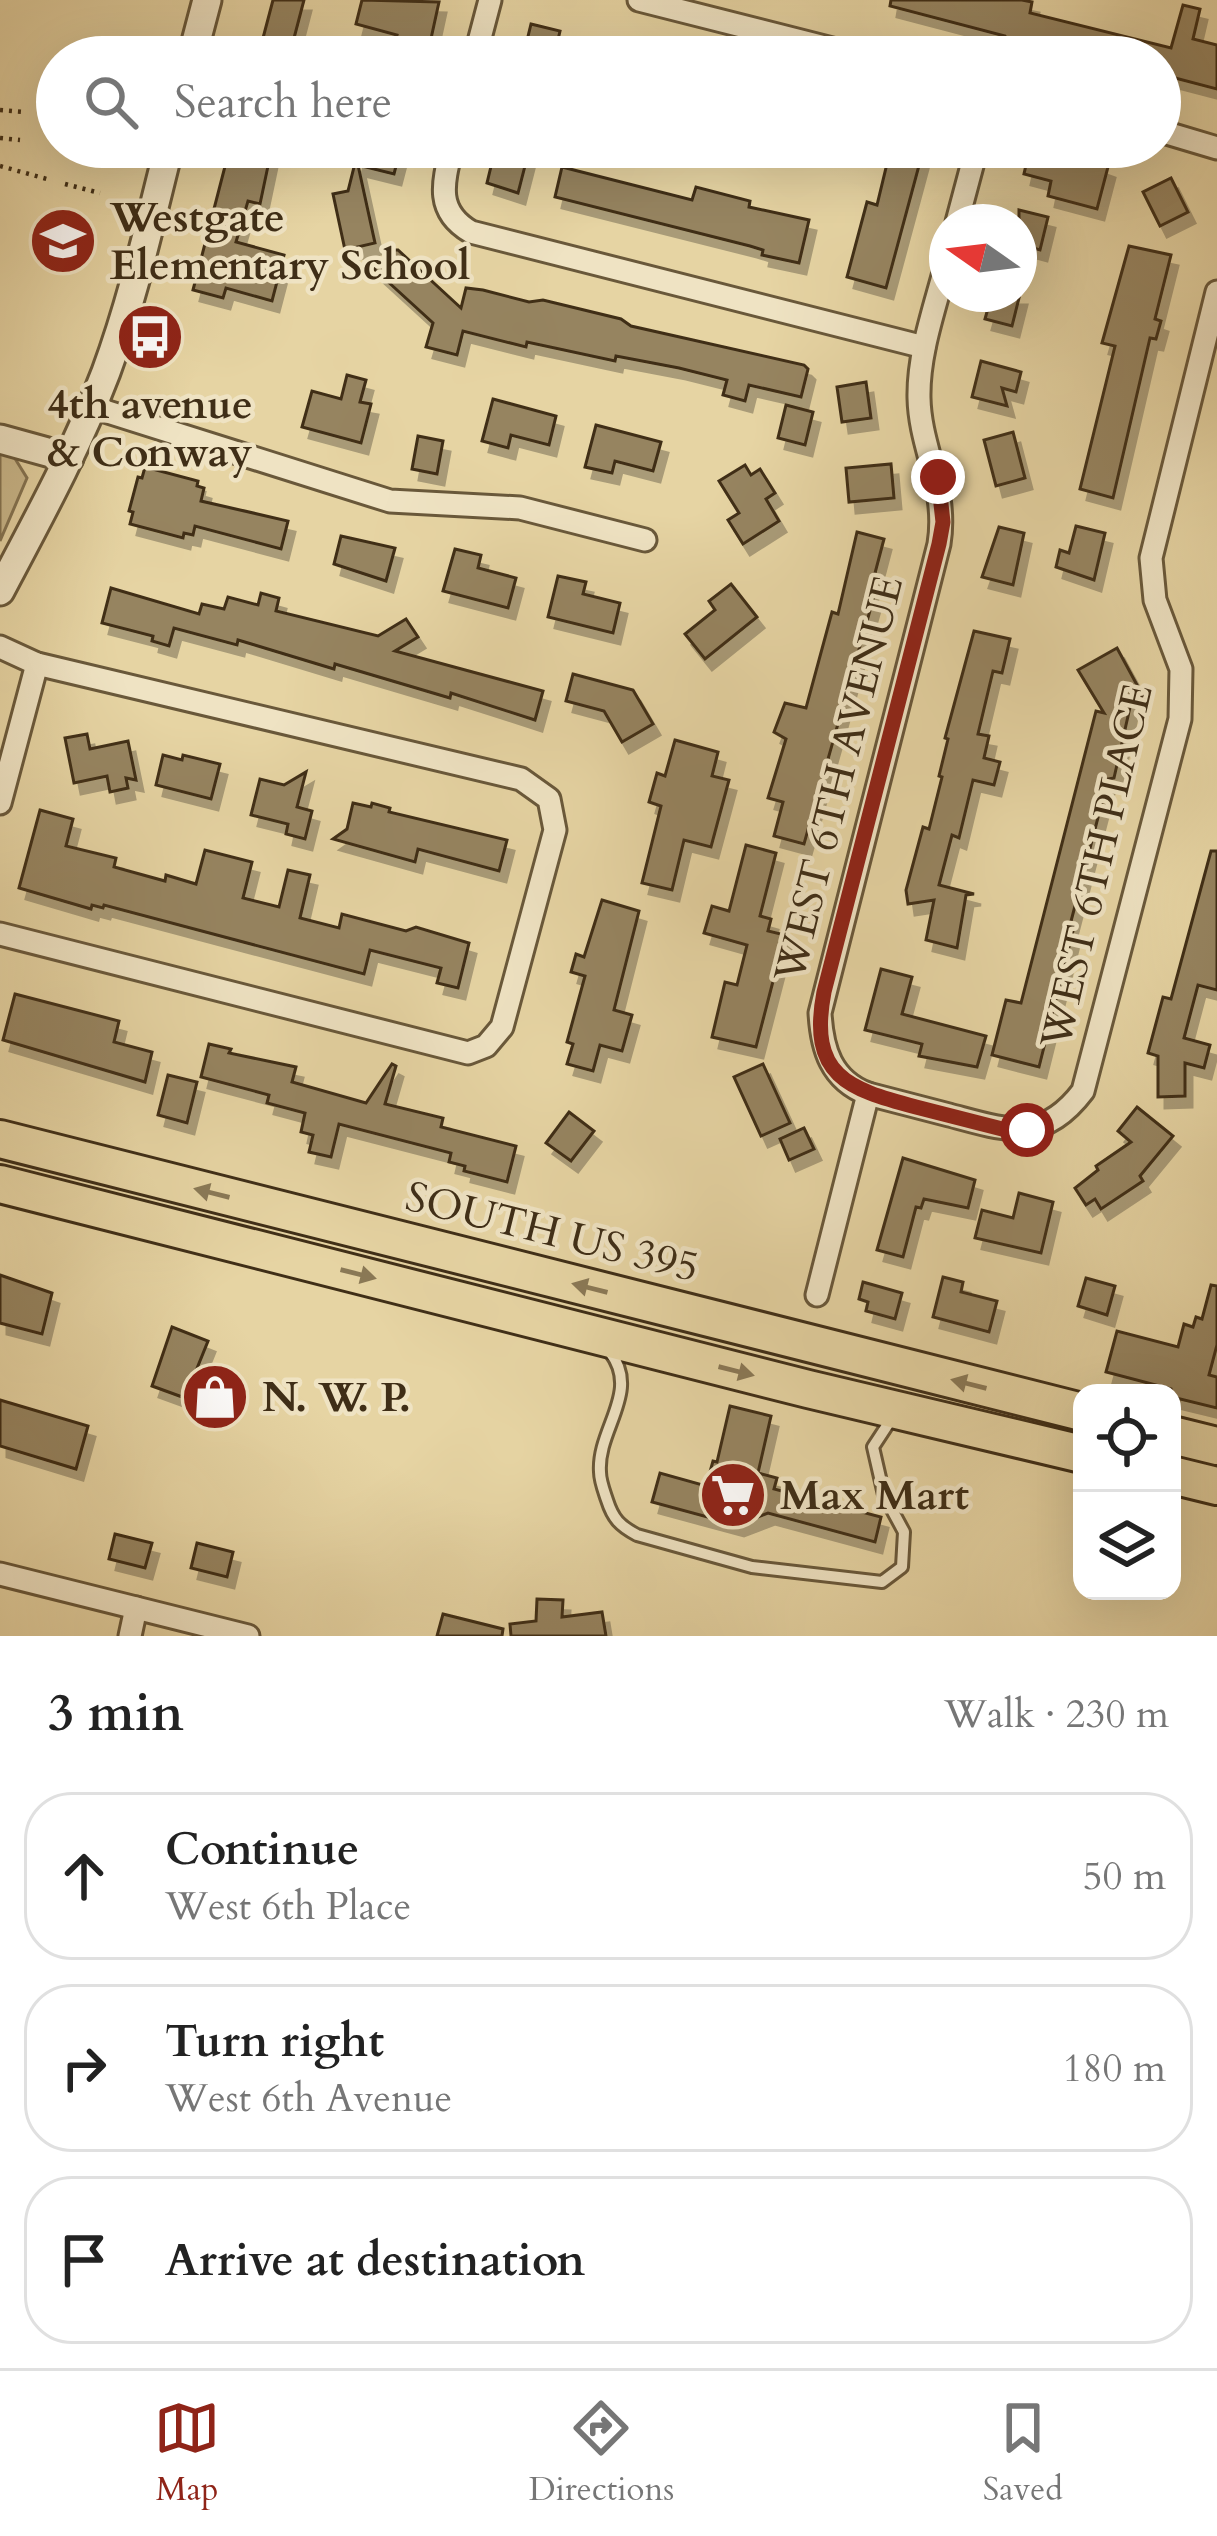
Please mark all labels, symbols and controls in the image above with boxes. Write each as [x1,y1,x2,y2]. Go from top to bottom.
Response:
search box [36,36,1181,168]
icon: search [78,69,144,135]
text: Search here [174,72,392,133]
place label: Westgate Elementary School [109,189,470,294]
north arrow [929,204,1037,312]
school or university icon: Westgate Elementary School [28,206,98,276]
bus stop icon: 4th avenue & Conway [115,302,185,372]
place label: 4th avenue & Conway [47,376,253,481]
route end [911,450,965,504]
street label: WEST 6TH AVENUE [761,570,917,989]
street label: WEST 6TH PLACE [1027,678,1167,1055]
route start [1000,1103,1054,1157]
street label: SOUTH US 395 [400,1168,704,1296]
one-way arrow [194,1182,231,1201]
one-way arrow [339,1266,376,1285]
one-way arrow [572,1278,609,1297]
shop icon: N. W. P. [180,1362,250,1432]
one-way arrow [717,1362,754,1381]
place label: N. W. P. [262,1369,411,1426]
one-way arrow [950,1373,987,1392]
map controls [1073,1384,1181,1600]
button: locate [1073,1384,1181,1492]
supermarket icon: Max Mart [698,1460,768,1530]
place label: Max Mart [780,1467,969,1524]
button: layers [1073,1492,1181,1600]
text: 3 min [48,1679,184,1749]
text: Walk · 230 m [944,1688,1169,1741]
text: Continue [165,1819,359,1880]
icon: ahead [51,1843,117,1909]
text: 50 m [1083,1850,1166,1903]
text: West 6th Place [165,1880,411,1933]
text: Turn right [165,2011,384,2072]
icon: right [51,2035,117,2101]
text: 180 m [1063,2042,1166,2095]
text: West 6th Avenue [165,2072,452,2125]
icon: arrive [51,2227,117,2293]
text: Arrive at destination [165,2230,585,2291]
tab: Map [154,2395,220,2512]
tab: Directions [529,2395,674,2512]
tab: Saved [983,2395,1063,2512]

